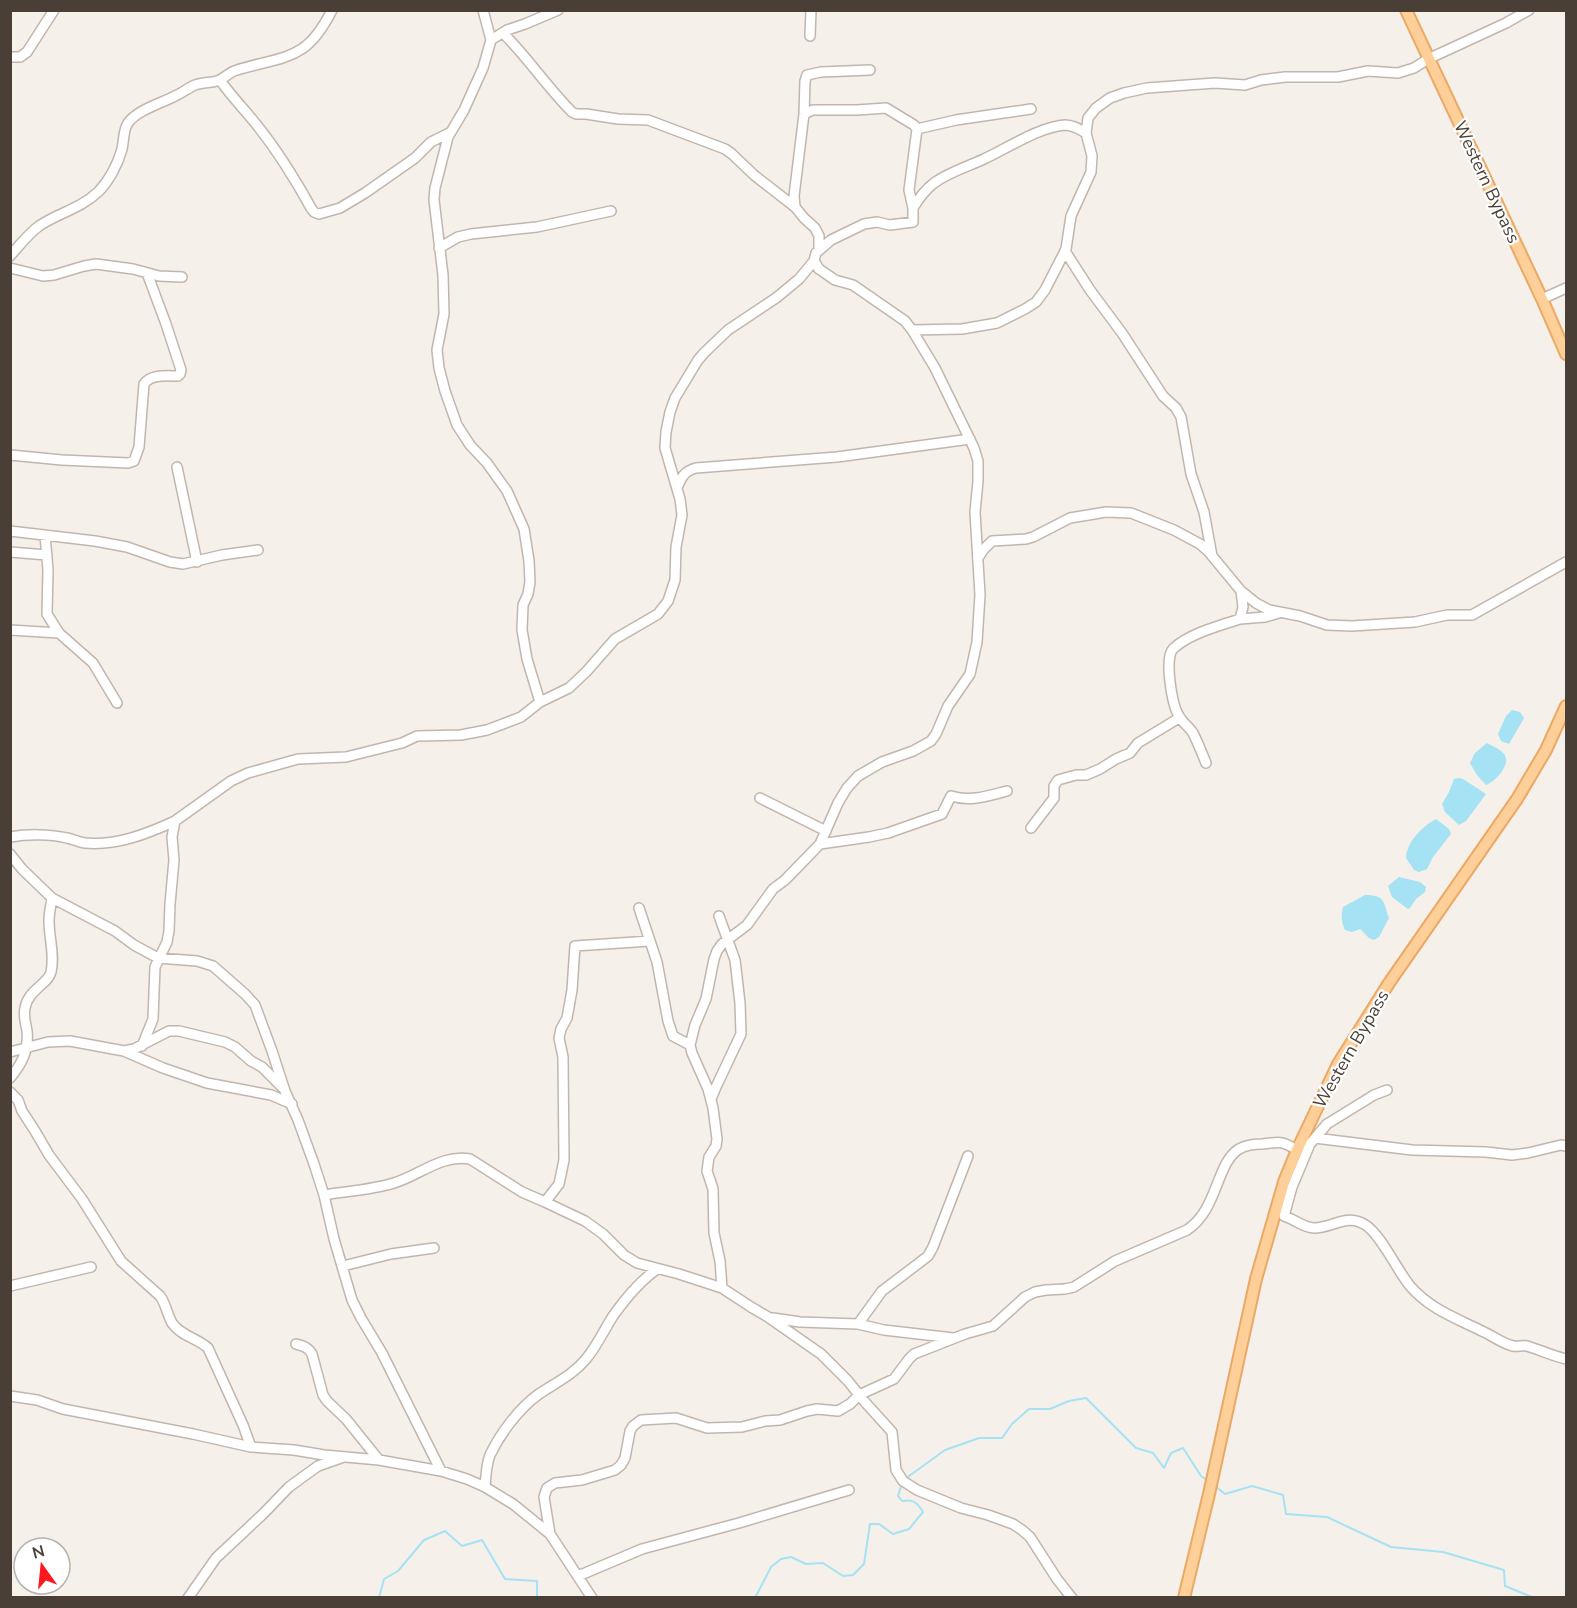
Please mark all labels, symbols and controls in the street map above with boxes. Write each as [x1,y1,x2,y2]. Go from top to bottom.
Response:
street label: Western Bypass [1448,117,1526,247]
street label: Western Bypass [1307,986,1395,1112]
north arrow [12,1536,72,1596]
text: N [30,1540,47,1565]

